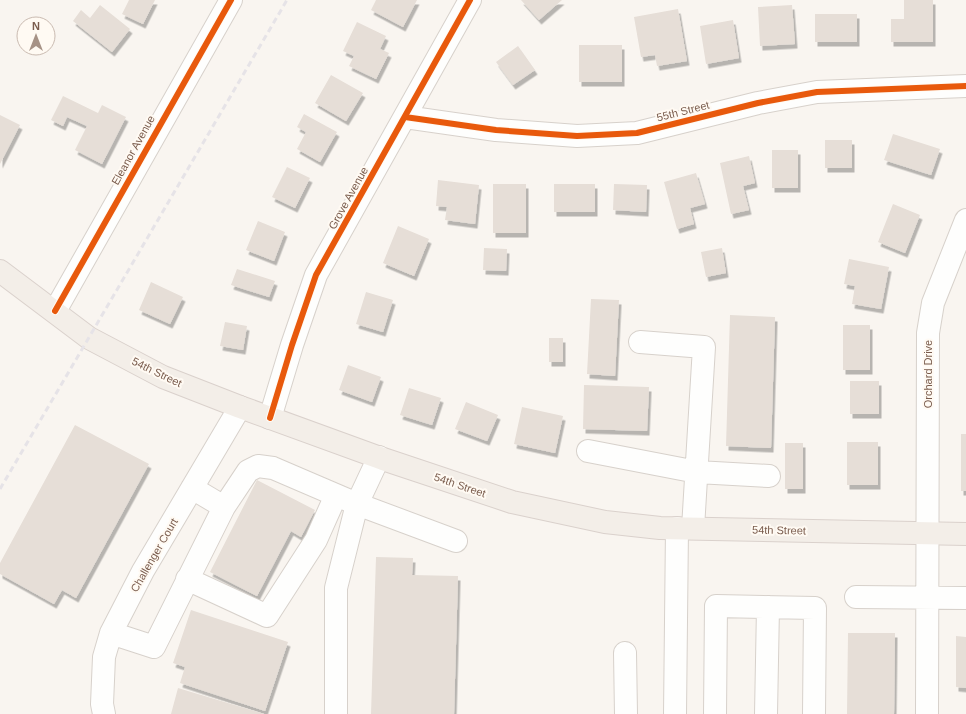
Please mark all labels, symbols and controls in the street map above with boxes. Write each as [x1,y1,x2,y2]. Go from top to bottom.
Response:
north arrow [16,16,56,56]
text: N [32,20,40,32]
street label: 55th Street [655,99,711,123]
street label: Eleanor Avenue [109,113,157,187]
street label: Grove Avenue [326,165,370,231]
street label: Orchard Drive [922,340,934,408]
street label: 54th Street [130,355,184,389]
street label: 54th Street [433,471,487,499]
street label: Challenger Court [128,516,180,594]
street label: 54th Street [752,524,806,536]

